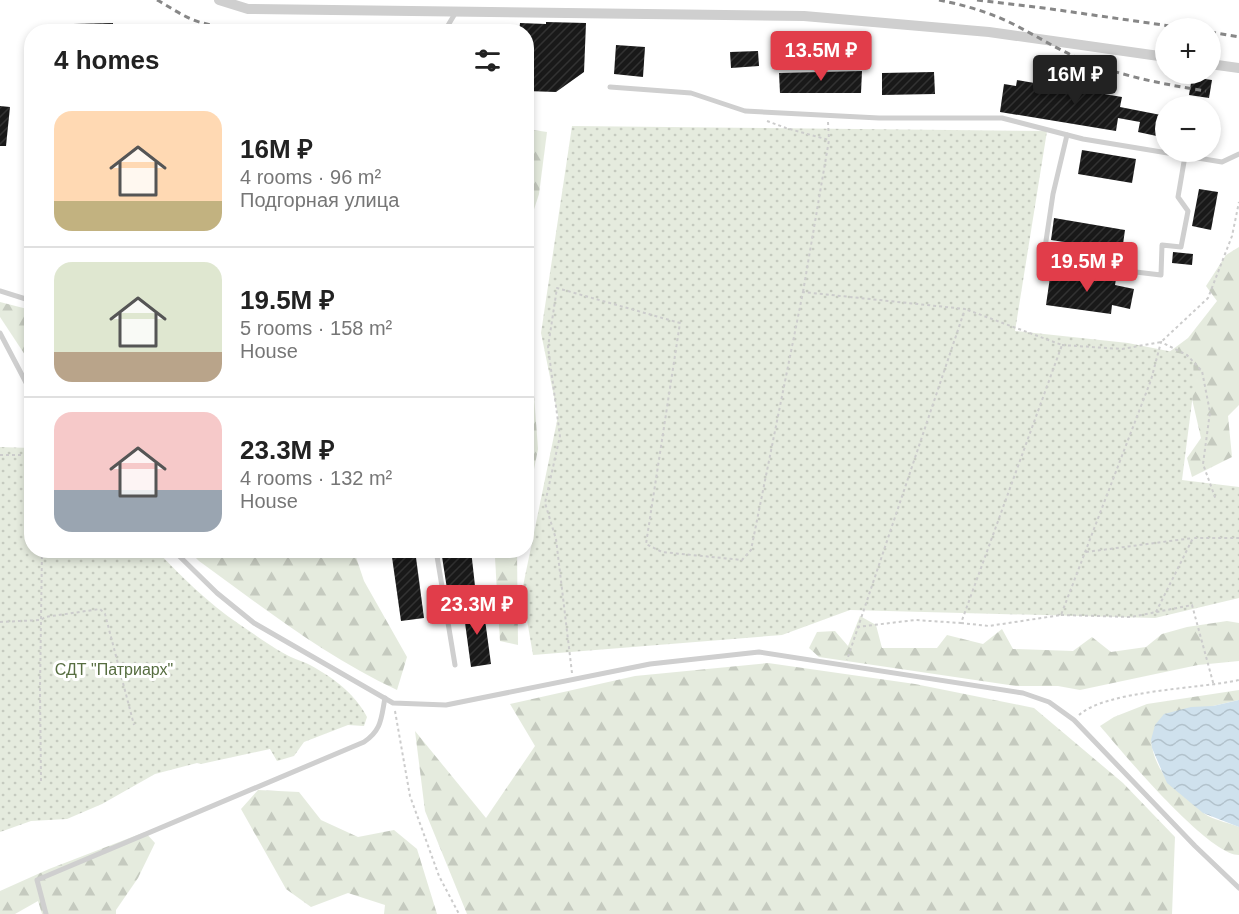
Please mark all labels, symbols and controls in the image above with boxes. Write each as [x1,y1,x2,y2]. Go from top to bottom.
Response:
map controls [1155,18,1221,162]
button: + [1155,18,1221,84]
pin: 13.5M ₽ [766,31,876,82]
text: 13.5M ₽ [785,39,857,61]
icon: filters [471,44,504,77]
text: 4 homes [54,45,160,75]
pin: 16M ₽ [1033,55,1117,106]
text: 16M ₽ [1047,63,1103,85]
button: − [1155,96,1221,162]
text: 16M ₽ [240,134,313,164]
icon: home [102,135,174,207]
text: 4 rooms · 96 m² [240,166,381,188]
text: Подгорная улица [240,189,399,211]
pin: 19.5M ₽ [1032,242,1142,293]
text: 19.5M ₽ [1051,250,1123,272]
text: 19.5M ₽ [240,285,335,315]
icon: home [102,286,174,358]
text: 5 rooms · 158 m² [240,317,392,339]
text: House [240,340,298,362]
text: 23.3M ₽ [240,435,335,465]
icon: home [102,436,174,508]
text: 4 rooms · 132 m² [240,467,392,489]
text: House [240,490,298,512]
pin: 23.3M ₽ [422,585,532,636]
text: 23.3M ₽ [441,593,513,615]
park label: СДТ "Патриарх" [55,661,173,678]

